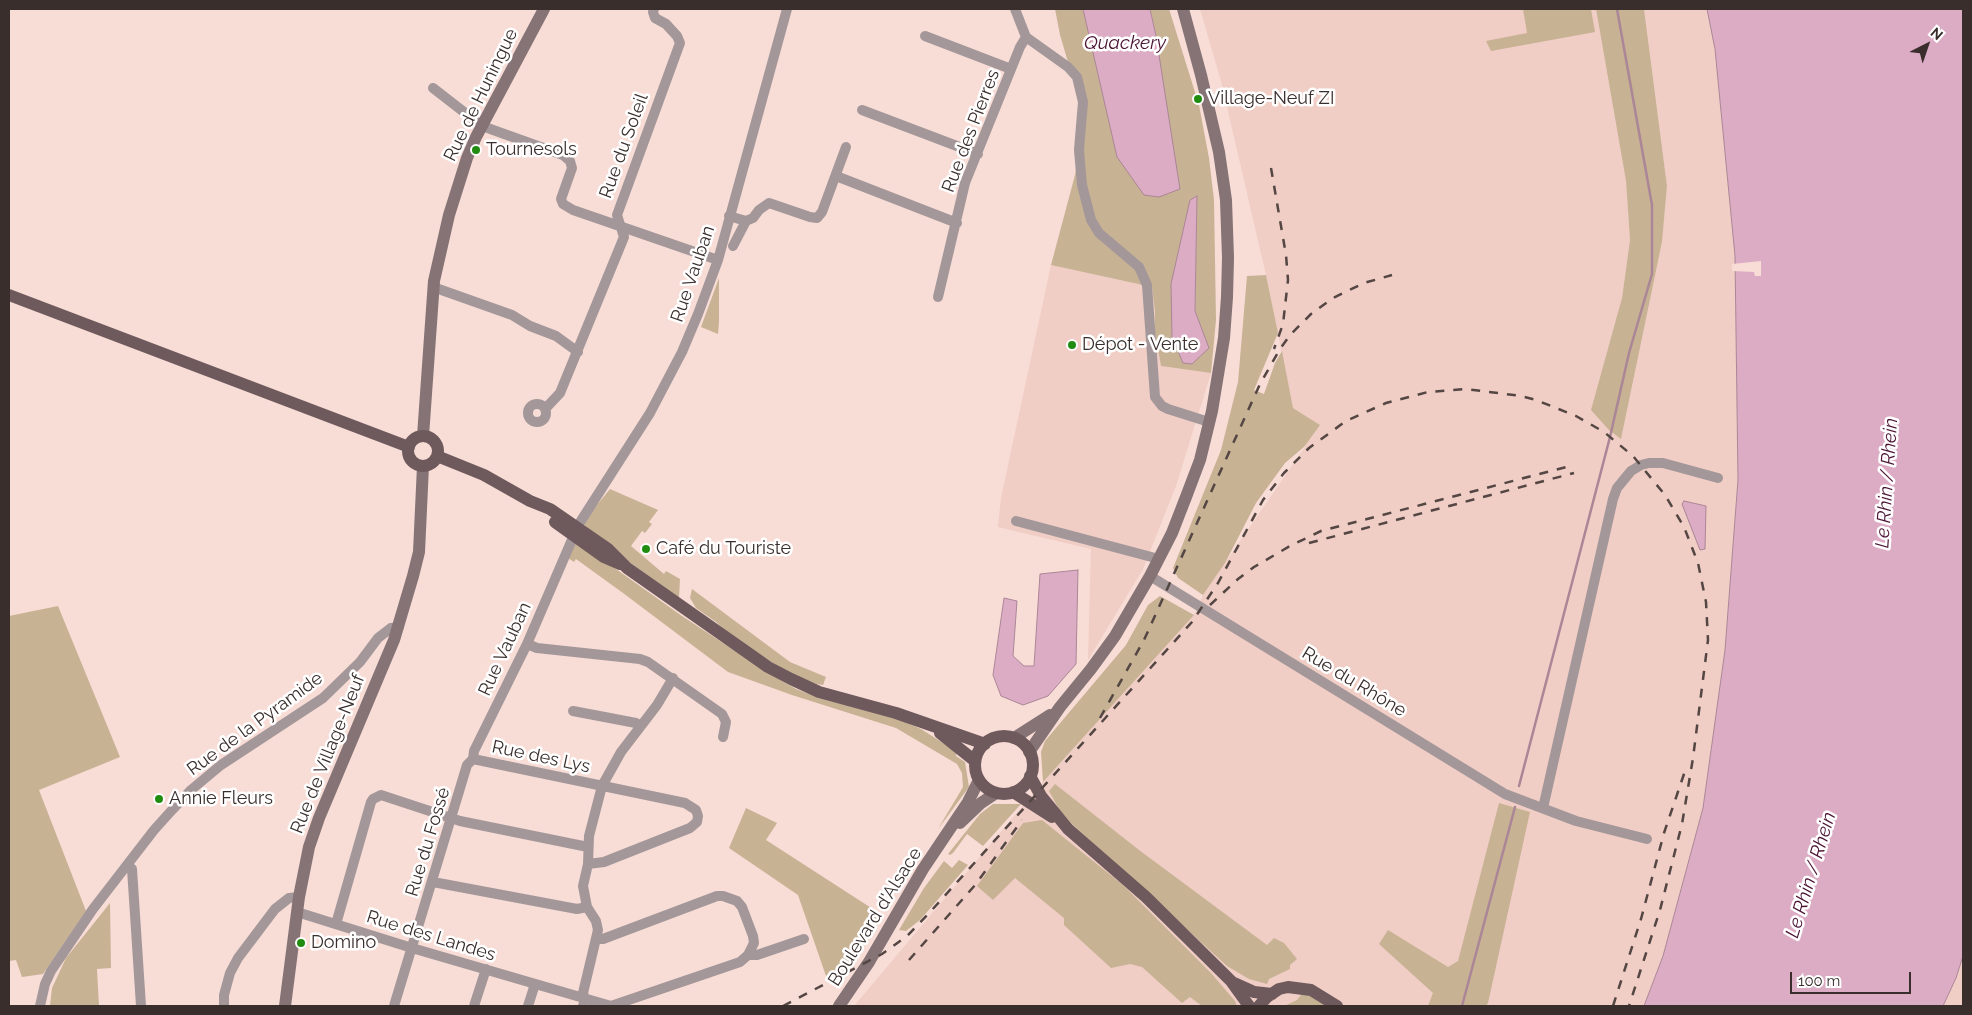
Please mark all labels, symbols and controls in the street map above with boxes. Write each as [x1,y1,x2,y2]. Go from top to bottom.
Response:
north arrow [1902,20,1952,70]
text: N [1928,24,1946,43]
street label: Rue de Huningue [439,25,523,165]
water label: Quackery [1084,32,1166,54]
street label: Rue des Pierres [938,67,1004,195]
place label: Village-Neuf ZI [1208,88,1334,110]
street label: Rue du Soleil [595,91,653,201]
marker: Village-Neuf ZI [1192,93,1204,105]
place label: Tournesols [486,139,577,161]
marker: Tournesols [470,144,482,156]
street label: Rue Vauban [666,223,720,325]
place label: Dépot - Vente [1082,334,1198,356]
marker: Dépot - Vente [1066,339,1078,351]
water label: Le Rhin / Rhein [1871,417,1903,549]
place label: Café du Touriste [656,538,791,560]
marker: Café du Touriste [640,543,652,555]
street label: Rue Vauban [474,599,536,699]
street label: Rue du Rhône [1298,642,1410,722]
street label: Rue de la Pyramide [183,668,327,780]
street label: Rue de Village-Neuf [286,671,370,837]
street label: Rue des Lys [490,736,592,778]
street label: Rue du Fossé [401,785,455,899]
place label: Annie Fleurs [169,788,273,810]
marker: Annie Fleurs [153,793,165,805]
water label: Le Rhin / Rhein [1781,809,1841,941]
street label: Boulevard d'Alsace [824,844,926,990]
street label: Rue des Landes [364,906,498,966]
place label: Domino [311,932,376,954]
marker: Domino [295,937,307,949]
scale bar [1792,962,1913,994]
text: 100 m [1798,972,1840,990]

